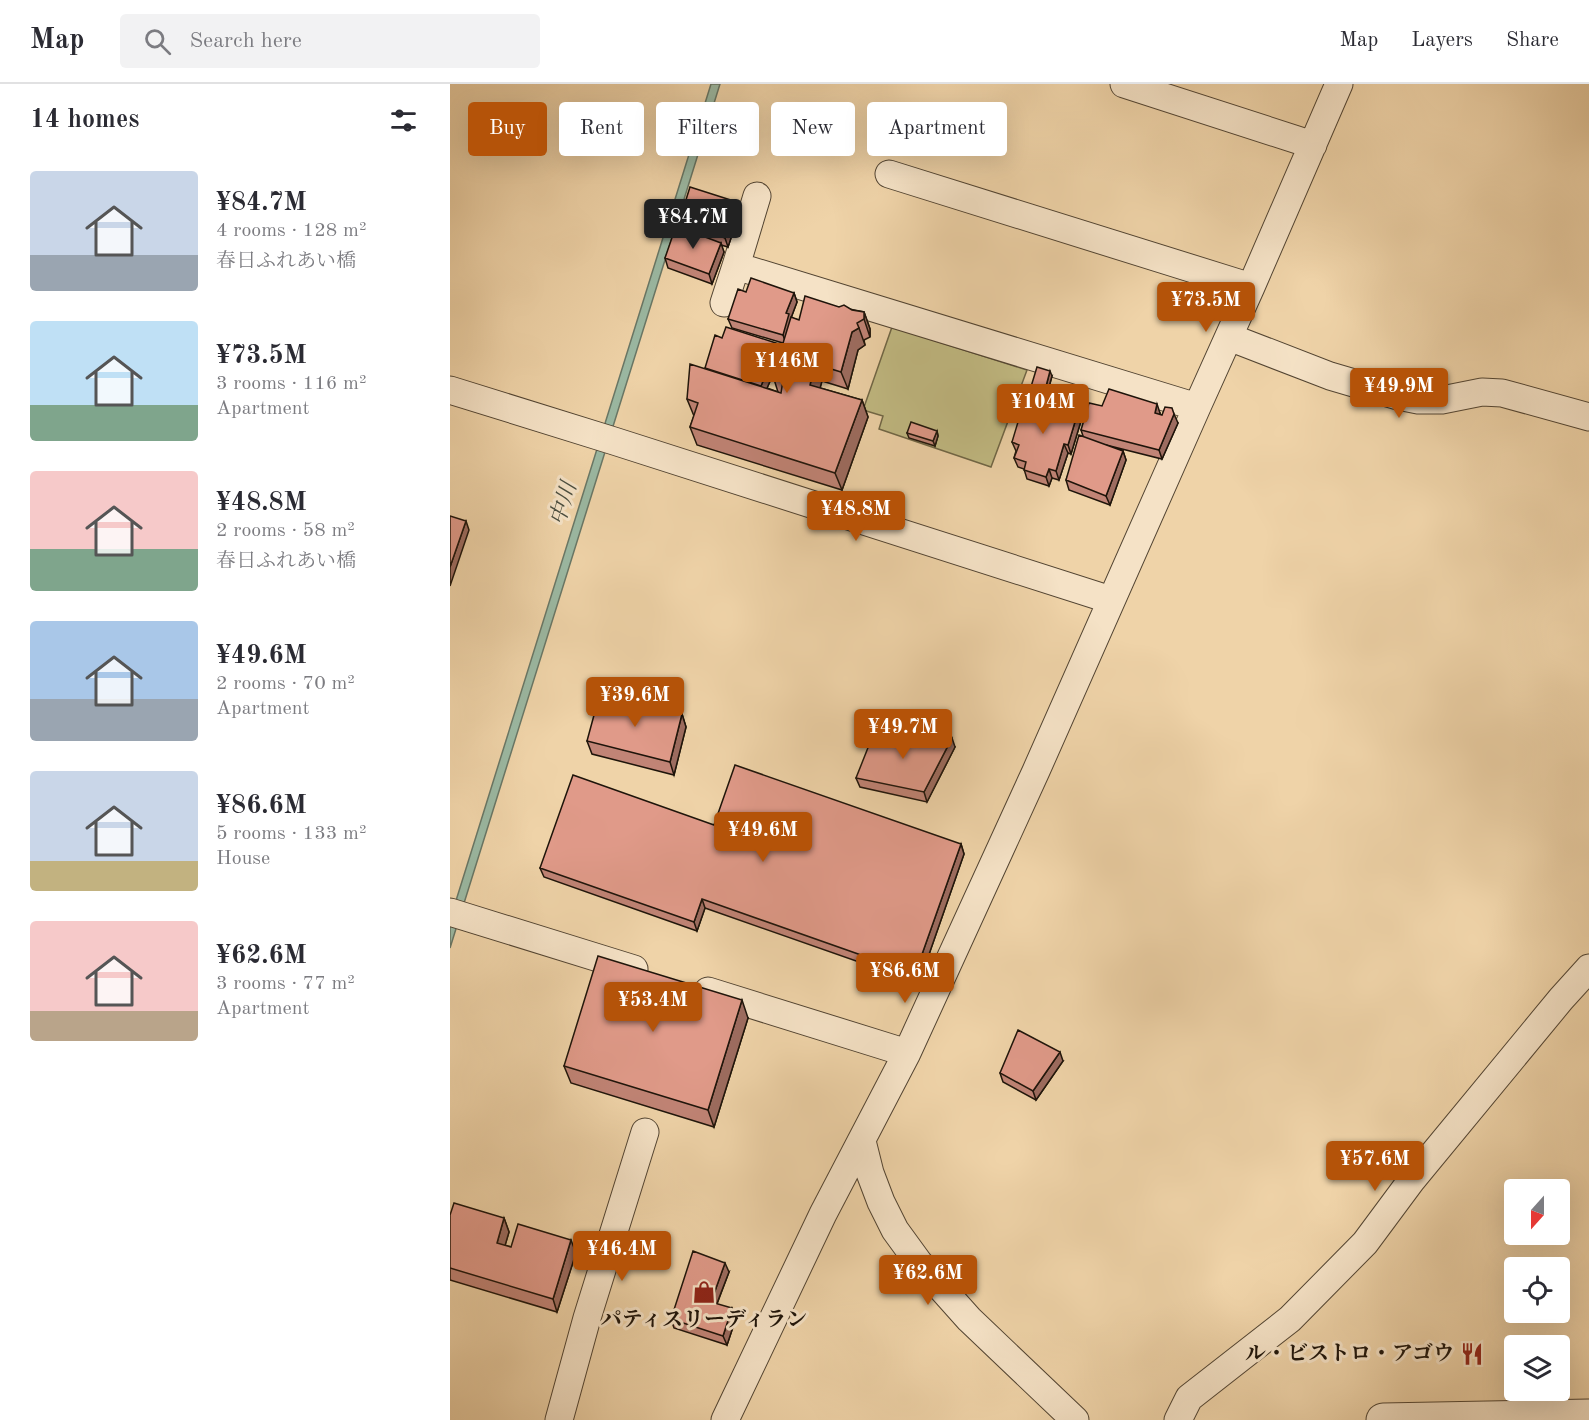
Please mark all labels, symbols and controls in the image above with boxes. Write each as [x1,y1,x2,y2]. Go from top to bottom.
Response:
search box [120,14,540,68]
icon: search [141,25,174,58]
text: Map [30,27,84,55]
text: Search here [189,30,302,52]
text: Map [1339,30,1378,51]
text: Layers [1411,30,1473,51]
text: Share [1506,30,1559,51]
chip: Buy [468,102,547,156]
chip: Rent [559,102,644,156]
chip: Filters [656,102,759,156]
chip: New [771,102,855,156]
chip: Apartment [867,102,1007,156]
icon: filters [387,104,420,137]
text: 14 homes [30,107,139,133]
text: ¥84.7M [216,190,307,216]
icon: home [78,195,150,267]
pin: ¥84.7M [644,199,742,250]
text: ¥84.7M [658,208,728,228]
text: 4 rooms · 128 m² [216,221,366,241]
text: 春日ふれあい橋 [216,252,356,272]
pin: ¥73.5M [1157,282,1255,333]
text: ¥73.5M [1171,291,1241,311]
text: ¥73.5M [216,343,307,369]
pin: ¥146M [745,343,829,394]
icon: home [78,345,150,417]
text: ¥146M [755,352,819,372]
pin: ¥49.9M [1350,368,1448,419]
text: 3 rooms · 116 m² [216,374,366,394]
text: ¥49.9M [1364,377,1434,397]
pin: ¥104M [1001,384,1085,435]
text: ¥104M [1011,393,1075,413]
text: Apartment [216,399,310,419]
water label: 中川 [545,477,582,528]
text: ¥48.8M [216,490,307,516]
pin: ¥48.8M [807,491,905,542]
icon: home [78,495,150,567]
text: ¥48.8M [821,500,891,520]
text: 2 rooms · 58 m² [216,521,355,541]
text: 春日ふれあい橋 [216,552,356,572]
text: ¥49.6M [216,643,307,669]
icon: home [78,645,150,717]
text: 2 rooms · 70 m² [216,674,355,694]
pin: ¥39.6M [586,677,684,728]
text: ¥39.6M [600,686,670,706]
text: Apartment [216,699,310,719]
pin: ¥49.7M [854,709,952,760]
text: ¥49.7M [868,718,938,738]
text: ¥86.6M [216,793,307,819]
icon: home [78,795,150,867]
pin: ¥49.6M [714,812,812,863]
text: ¥49.6M [728,821,798,841]
text: 5 rooms · 133 m² [216,824,366,844]
text: House [216,849,270,869]
text: ¥62.6M [216,943,307,969]
icon: home [78,945,150,1017]
pin: ¥86.6M [856,953,954,1004]
text: ¥86.6M [870,962,940,982]
text: 3 rooms · 77 m² [216,974,355,994]
pin: ¥53.4M [604,982,702,1033]
text: ¥53.4M [618,991,688,1011]
text: Apartment [216,999,310,1019]
pin: ¥57.6M [1326,1141,1424,1192]
text: ¥57.6M [1340,1150,1410,1170]
north arrow [1504,1179,1570,1245]
map controls [1504,1179,1570,1401]
pin: ¥46.4M [573,1231,671,1282]
text: ¥46.4M [587,1240,657,1260]
pin: ¥62.6M [879,1255,977,1306]
button: locate [1504,1257,1570,1323]
text: ¥62.6M [893,1264,963,1284]
shop icon: パティスリーディラン [691,1279,717,1305]
place label: パティスリーディラン [601,1309,807,1331]
button: layers [1504,1335,1570,1401]
restaurant icon: ル・ビストロ・アゴウ [1459,1341,1485,1367]
place label: ル・ビストロ・アゴウ [1245,1342,1454,1365]

